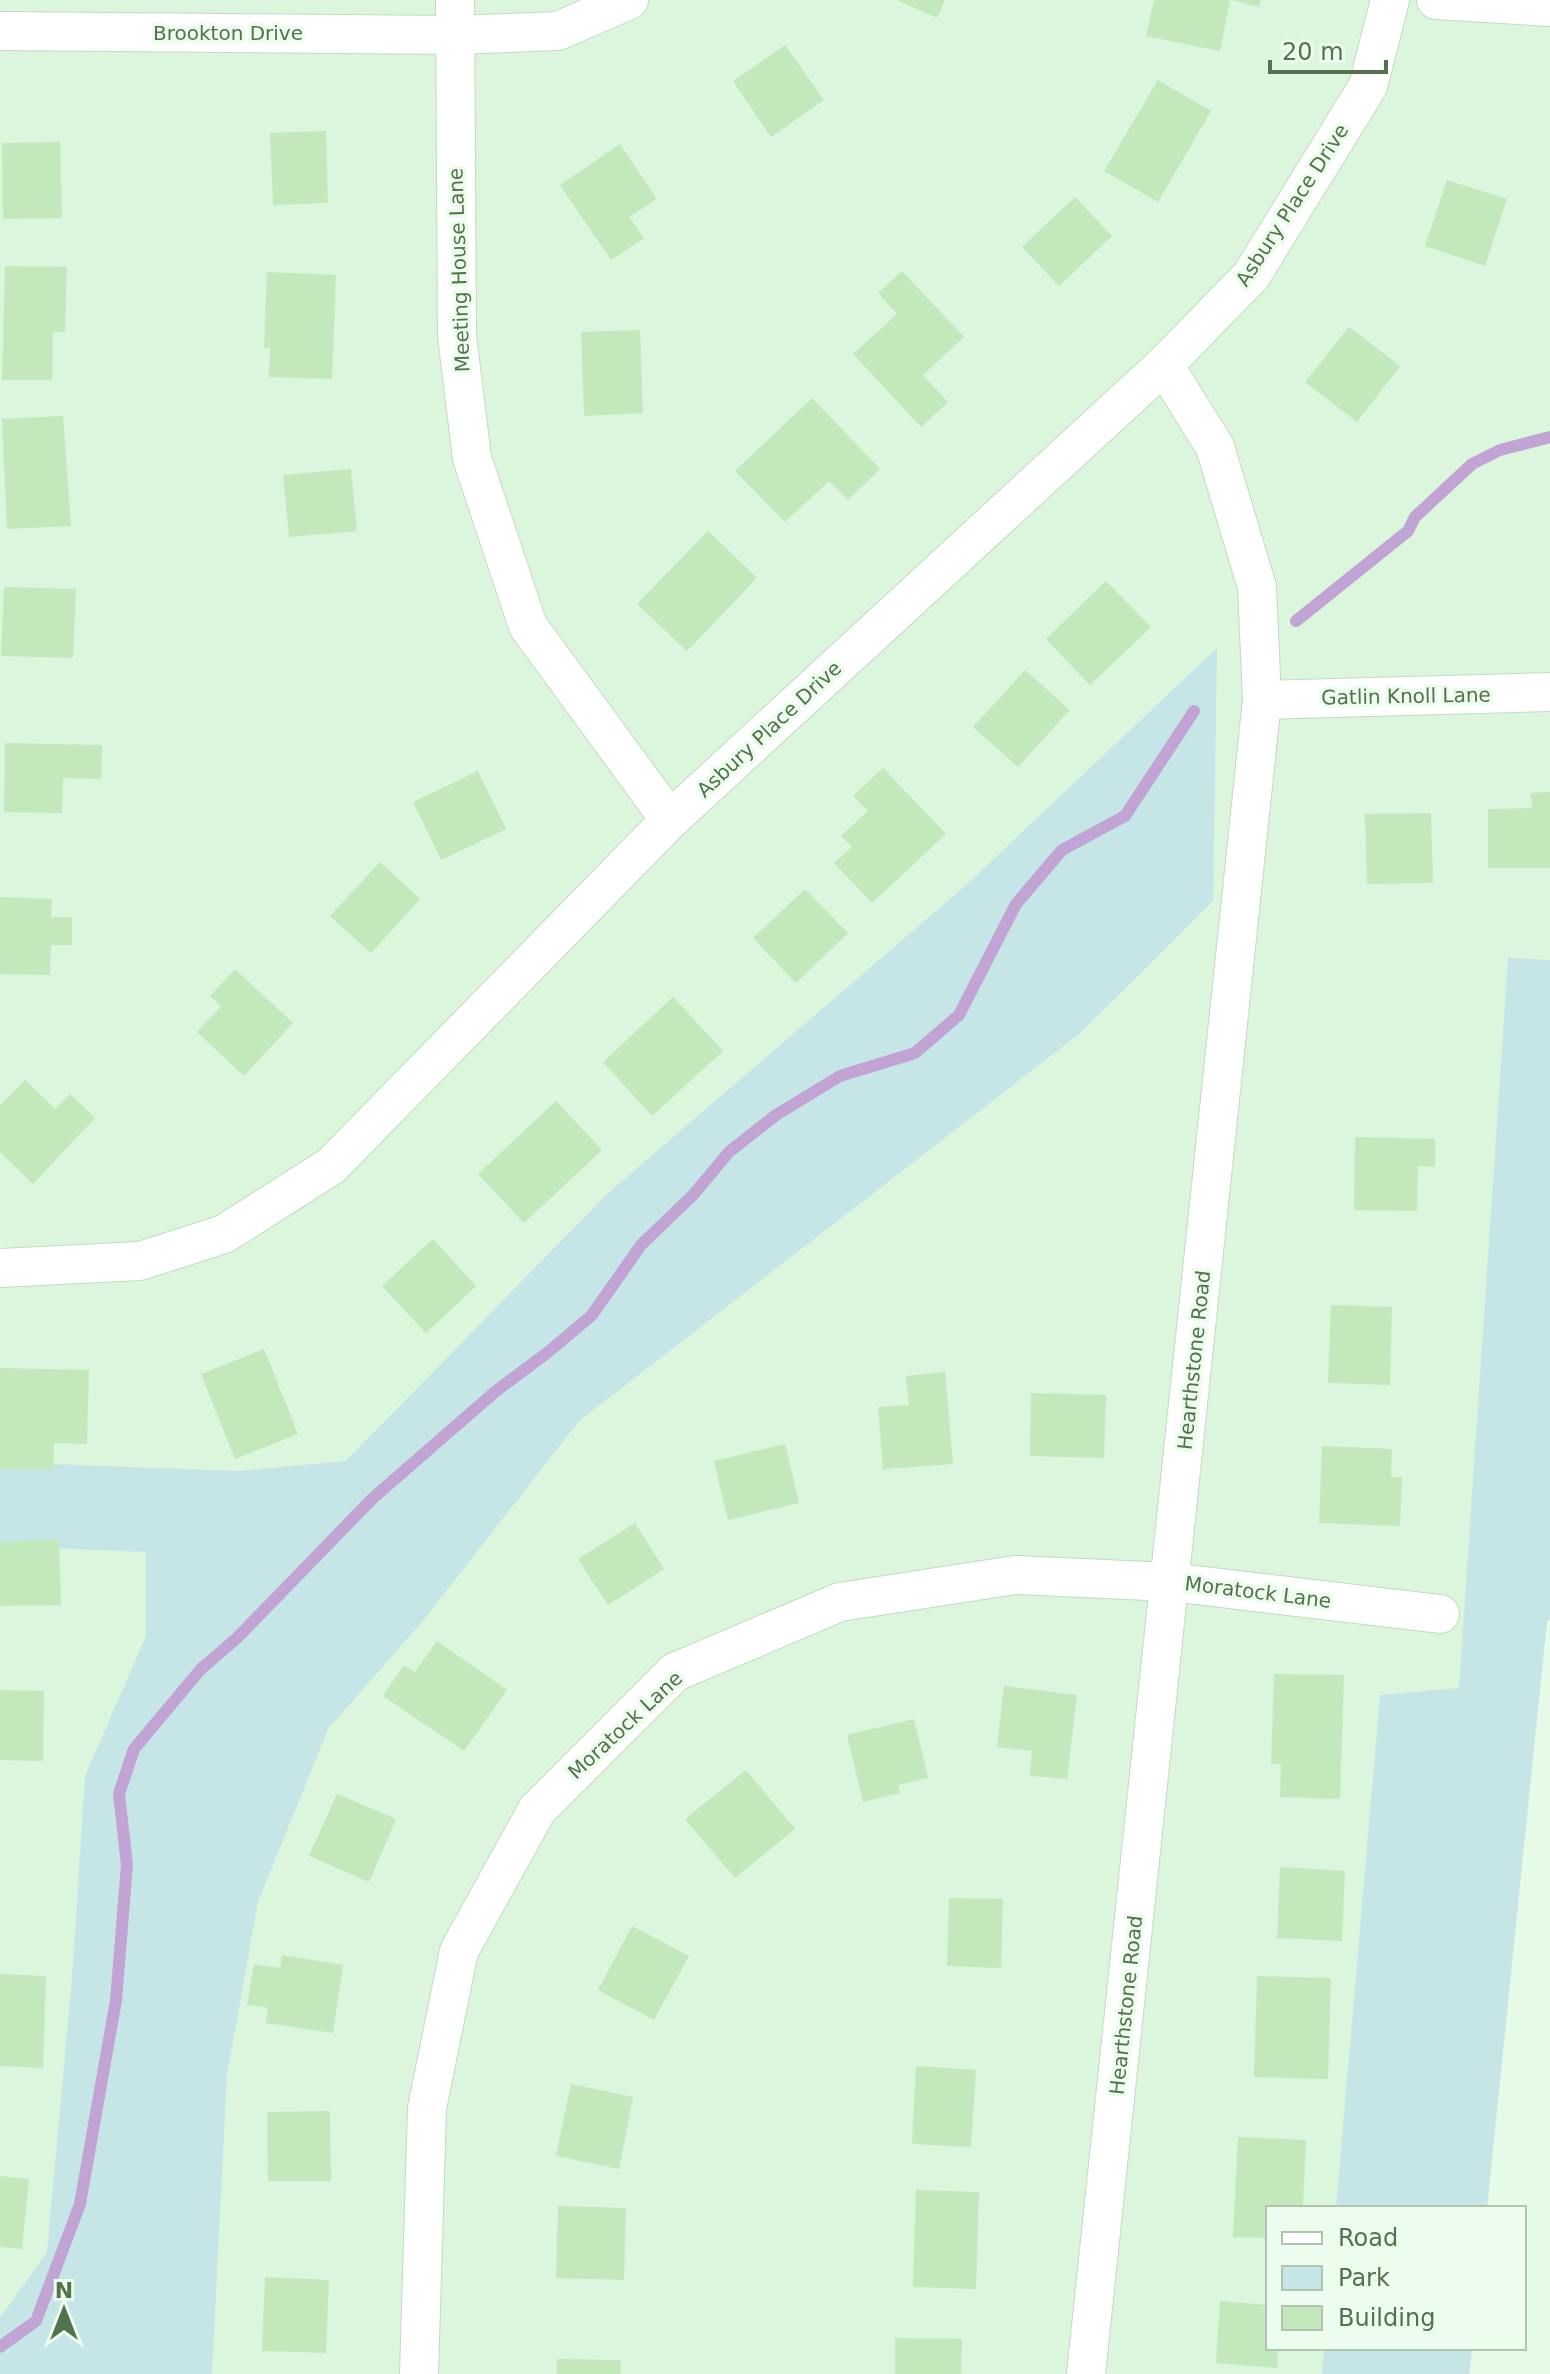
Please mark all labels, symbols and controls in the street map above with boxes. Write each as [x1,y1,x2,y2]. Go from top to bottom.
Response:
street label: Brookton Drive [153,21,303,45]
scale bar [1270,24,1386,74]
text: 20 m [1282,38,1344,66]
street label: Asbury Place Drive [1231,119,1353,291]
street label: Meeting House Lane [443,167,475,373]
street label: Asbury Place Drive [692,656,846,802]
street label: Gatlin Knoll Lane [1321,683,1491,709]
street label: Hearthstone Road [1173,1269,1215,1451]
street label: Moratock Lane [1183,1571,1333,1613]
street label: Moratock Lane [563,1666,687,1784]
street label: Hearthstone Road [1105,1914,1147,2096]
legend [1266,2206,1526,2350]
text: Road [1338,2224,1398,2252]
text: Park [1338,2264,1390,2292]
north arrow [24,2270,104,2350]
text: N [55,2278,73,2303]
text: Building [1338,2304,1435,2332]

